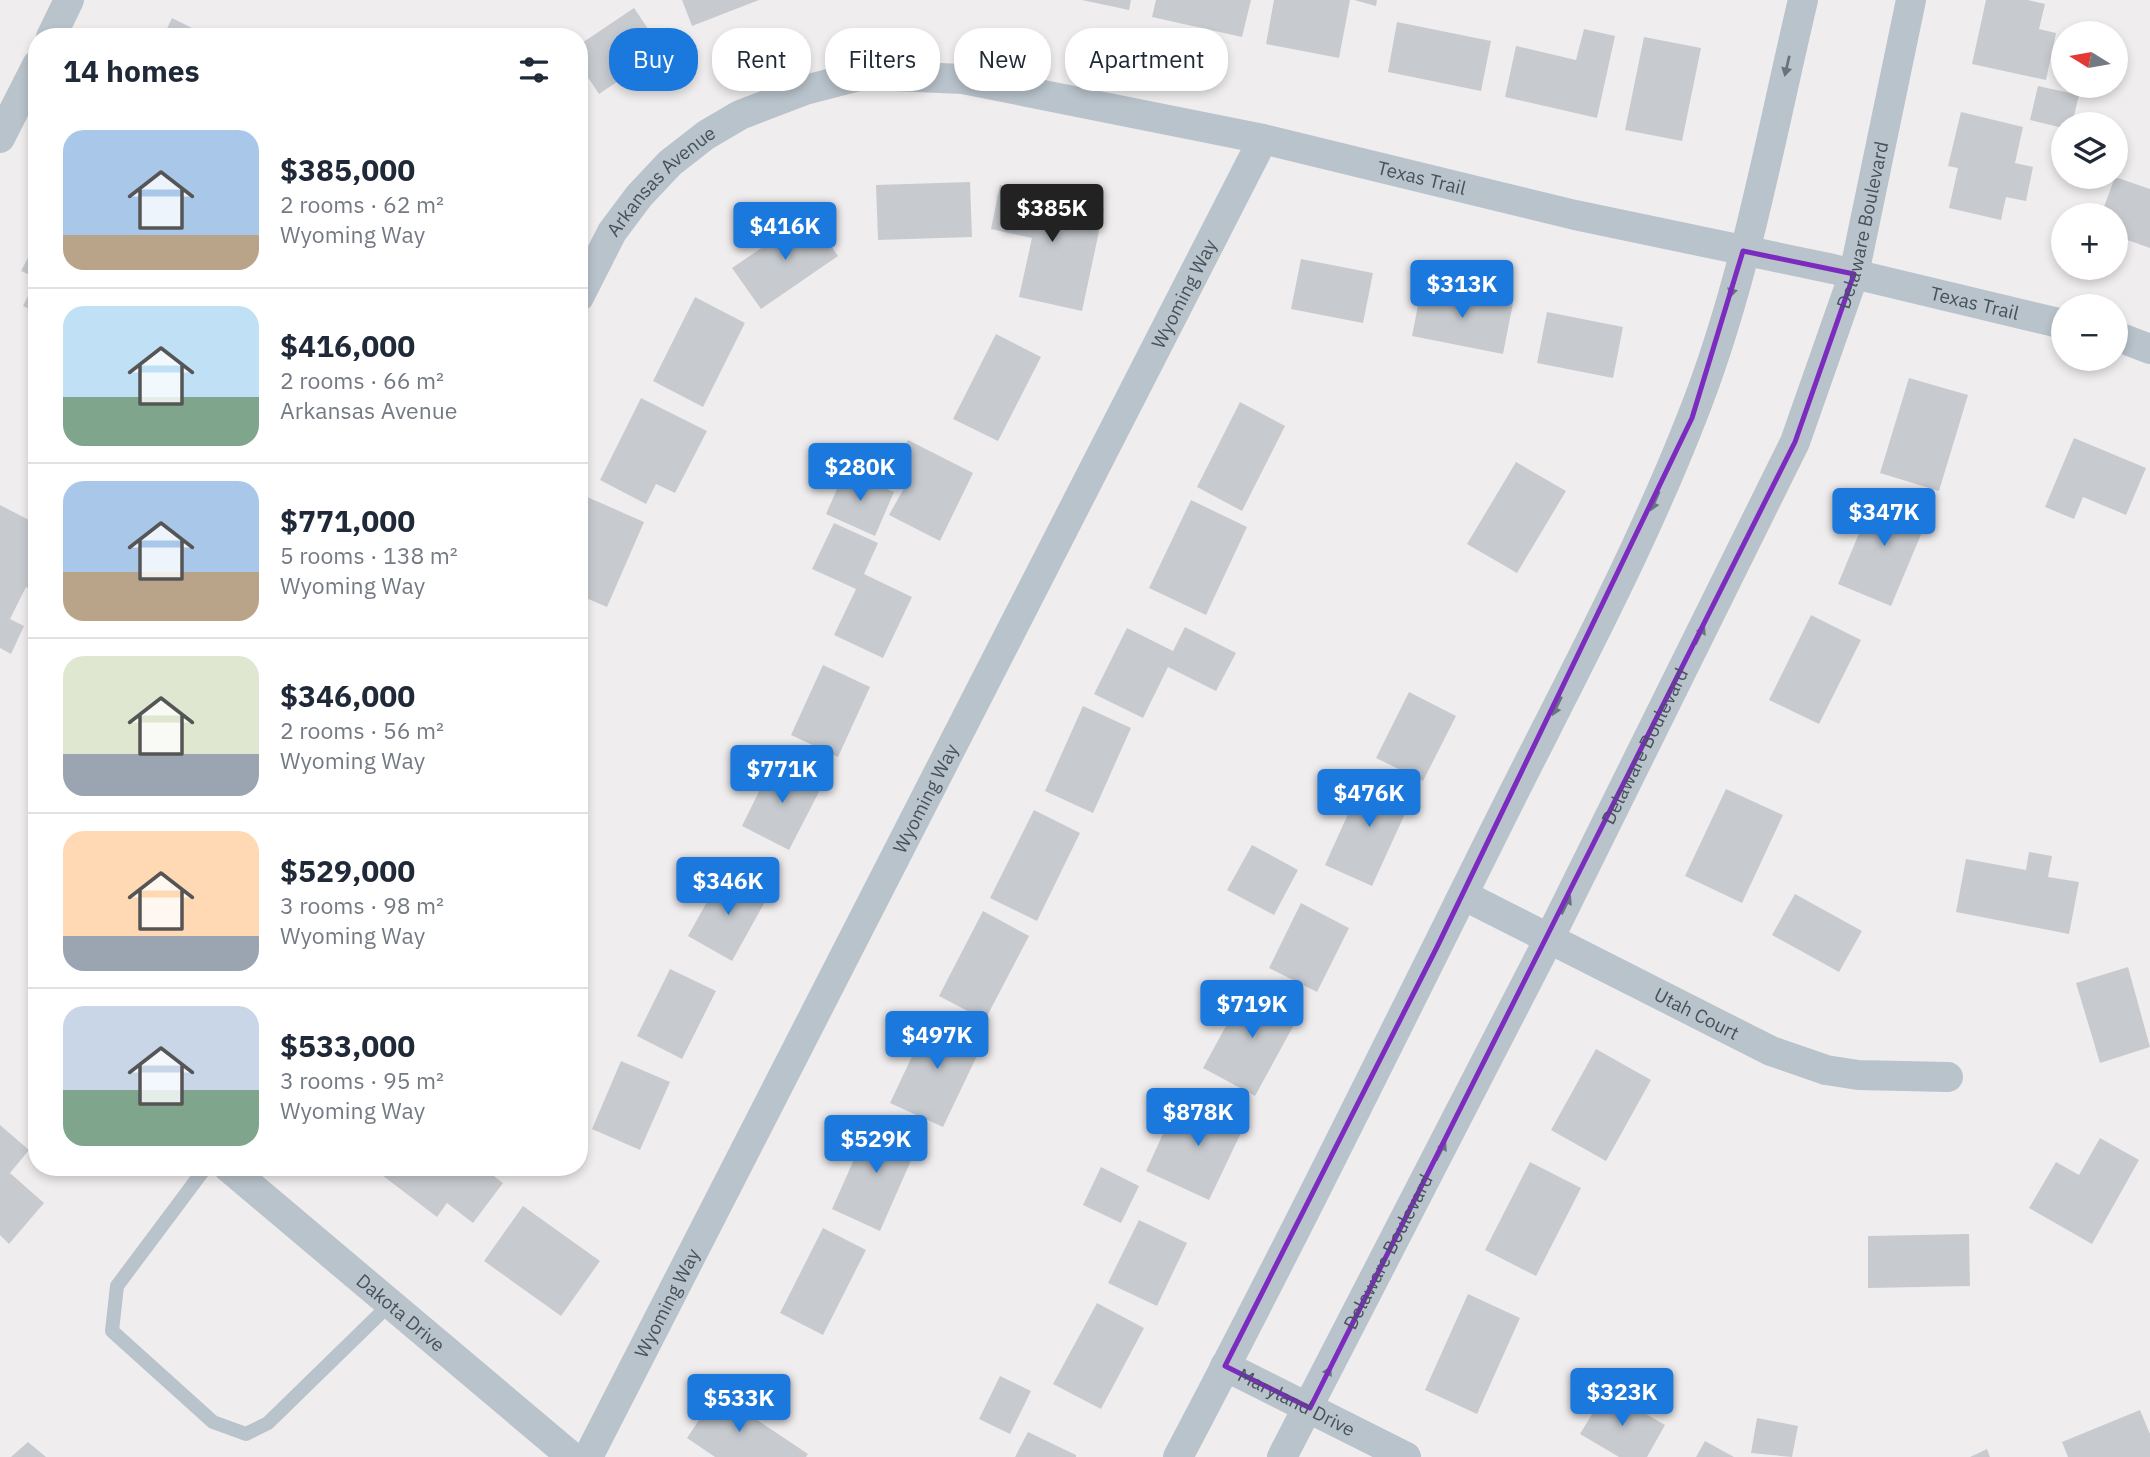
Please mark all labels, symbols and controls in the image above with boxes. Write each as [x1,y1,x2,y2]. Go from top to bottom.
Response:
north arrow [2051,21,2128,98]
map controls [2051,21,2128,371]
chip: Buy [609,28,698,91]
chip: Rent [712,28,811,91]
chip: Filters [825,28,940,91]
chip: New [954,28,1051,91]
chip: Apartment [1065,28,1228,91]
text: 14 homes [63,51,200,90]
icon: filters [515,51,553,89]
one-way arrow [1781,55,1792,77]
button: layers [2051,112,2128,189]
street label: Arkansas Avenue [601,120,719,241]
street label: Delaware Boulevard [1831,139,1893,312]
text: $385,000 [280,150,415,189]
street label: Texas Trail [1375,155,1468,200]
icon: home [119,158,203,242]
pin: $385K [1003,184,1101,244]
text: 2 rooms · 62 m² [280,189,444,219]
text: $385K [1016,192,1088,222]
pin: $416K [736,202,834,262]
button: + [2051,203,2128,280]
text: $416K [749,210,821,240]
text: Wyoming Way [280,219,425,249]
street label: Wyoming Way [1146,234,1222,353]
pin: $313K [1413,260,1511,320]
text: $313K [1426,268,1498,298]
one-way arrow [1728,277,1738,298]
street label: Texas Trail [1928,281,2021,325]
button: − [2051,294,2128,371]
text: $416,000 [280,326,415,365]
icon: home [119,334,203,418]
text: 2 rooms · 66 m² [280,365,444,395]
text: Arkansas Avenue [280,395,457,425]
pin: $280K [811,444,909,503]
text: $280K [824,451,896,481]
pin: $347K [1835,489,1933,548]
one-way arrow [1649,490,1660,511]
text: $347K [1848,496,1920,526]
text: $771,000 [280,501,415,540]
icon: home [119,509,203,593]
text: 5 rooms · 138 m² [280,540,458,570]
text: Wyoming Way [280,570,425,600]
one-way arrow [1694,625,1705,645]
street label: Delaware Boulevard [1596,664,1693,828]
text: $346,000 [280,676,415,715]
icon: home [119,684,203,768]
one-way arrow [1551,696,1562,716]
text: 2 rooms · 56 m² [280,715,444,745]
street label: Wyoming Way [887,739,964,857]
text: Wyoming Way [280,745,425,775]
pin: $771K [733,746,831,805]
text: $771K [746,753,818,783]
pin: $476K [1320,770,1418,829]
text: $476K [1333,777,1405,807]
text: $529,000 [280,851,415,890]
pin: $346K [679,858,777,917]
icon: home [119,859,203,943]
text: $346K [692,865,764,895]
text: 3 rooms · 98 m² [280,890,444,920]
one-way arrow [1561,895,1572,915]
text: Wyoming Way [280,920,425,950]
pin: $719K [1203,981,1301,1040]
street label: Utah Court [1650,982,1743,1045]
text: $719K [1216,988,1288,1018]
pin: $497K [888,1012,986,1071]
text: $497K [901,1019,973,1049]
text: $533,000 [280,1026,415,1065]
icon: home [119,1034,203,1118]
text: 3 rooms · 95 m² [280,1065,444,1095]
pin: $878K [1149,1088,1247,1148]
text: Wyoming Way [280,1095,425,1125]
text: $878K [1162,1096,1234,1126]
pin: $529K [827,1116,925,1175]
text: $529K [840,1123,912,1153]
one-way arrow [1435,1141,1446,1161]
street label: Delaware Boulevard [1338,1170,1438,1333]
street label: Wyoming Way [629,1244,705,1362]
street label: Dakota Drive [352,1268,450,1357]
street label: Maryland Drive [1234,1362,1359,1441]
one-way arrow [1320,1365,1332,1385]
pin: $323K [1573,1368,1671,1428]
pin: $533K [690,1374,788,1434]
text: $323K [1586,1376,1658,1406]
text: $533K [703,1382,775,1412]

